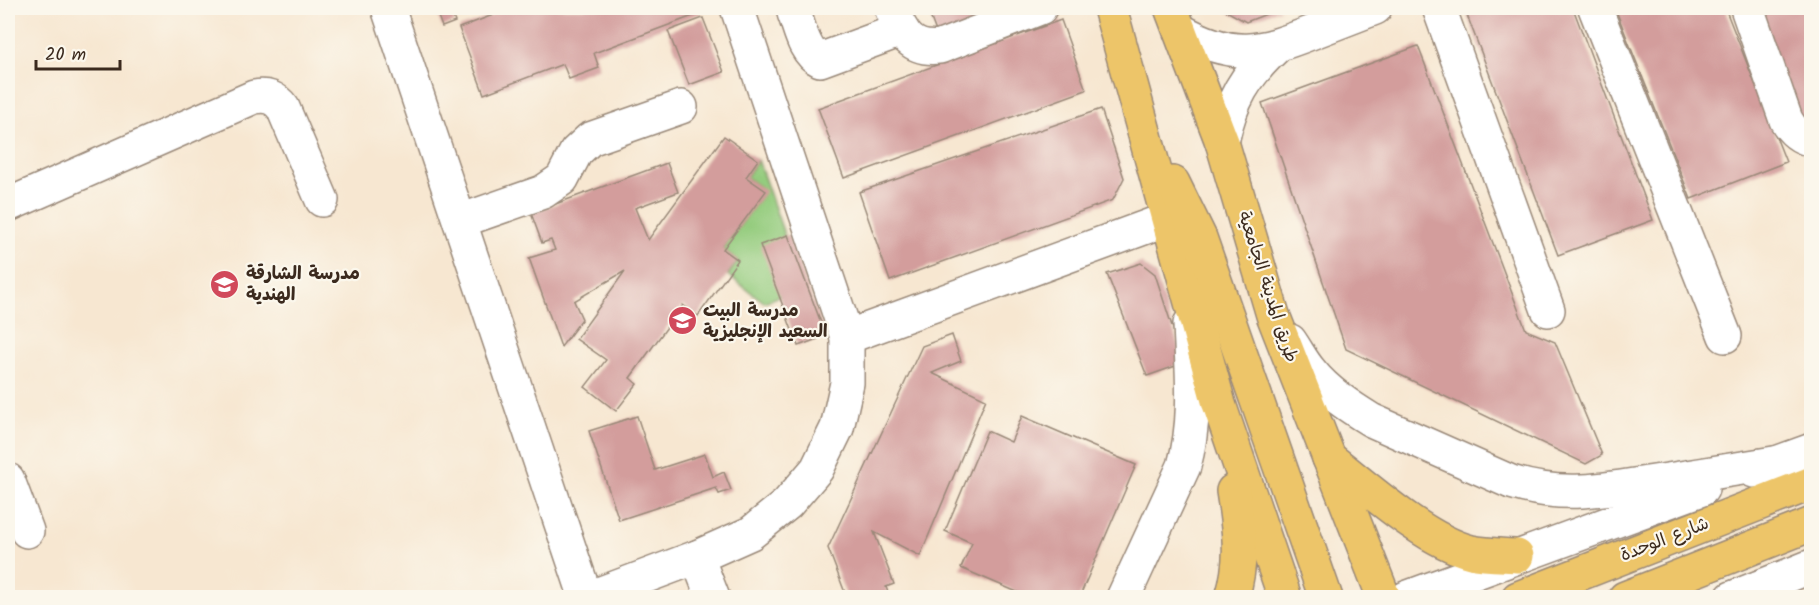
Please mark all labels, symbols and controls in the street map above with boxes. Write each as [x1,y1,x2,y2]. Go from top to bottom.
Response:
scale bar [36,33,120,71]
text: 20 m [45,41,86,70]
street label: طريق المدينة الجامعية [1229,208,1305,366]
place label: مدرسة الشارقة الهندية [246,260,360,310]
school or university icon: مدرسة الشارقة الهندية [209,268,241,300]
place label: مدرسة البيت السعيد الإنجليزية [703,297,828,347]
school or university icon: مدرسة البيت السعيد الإنجليزية [666,305,698,337]
street label: شارع الوحدة [1616,510,1714,570]

